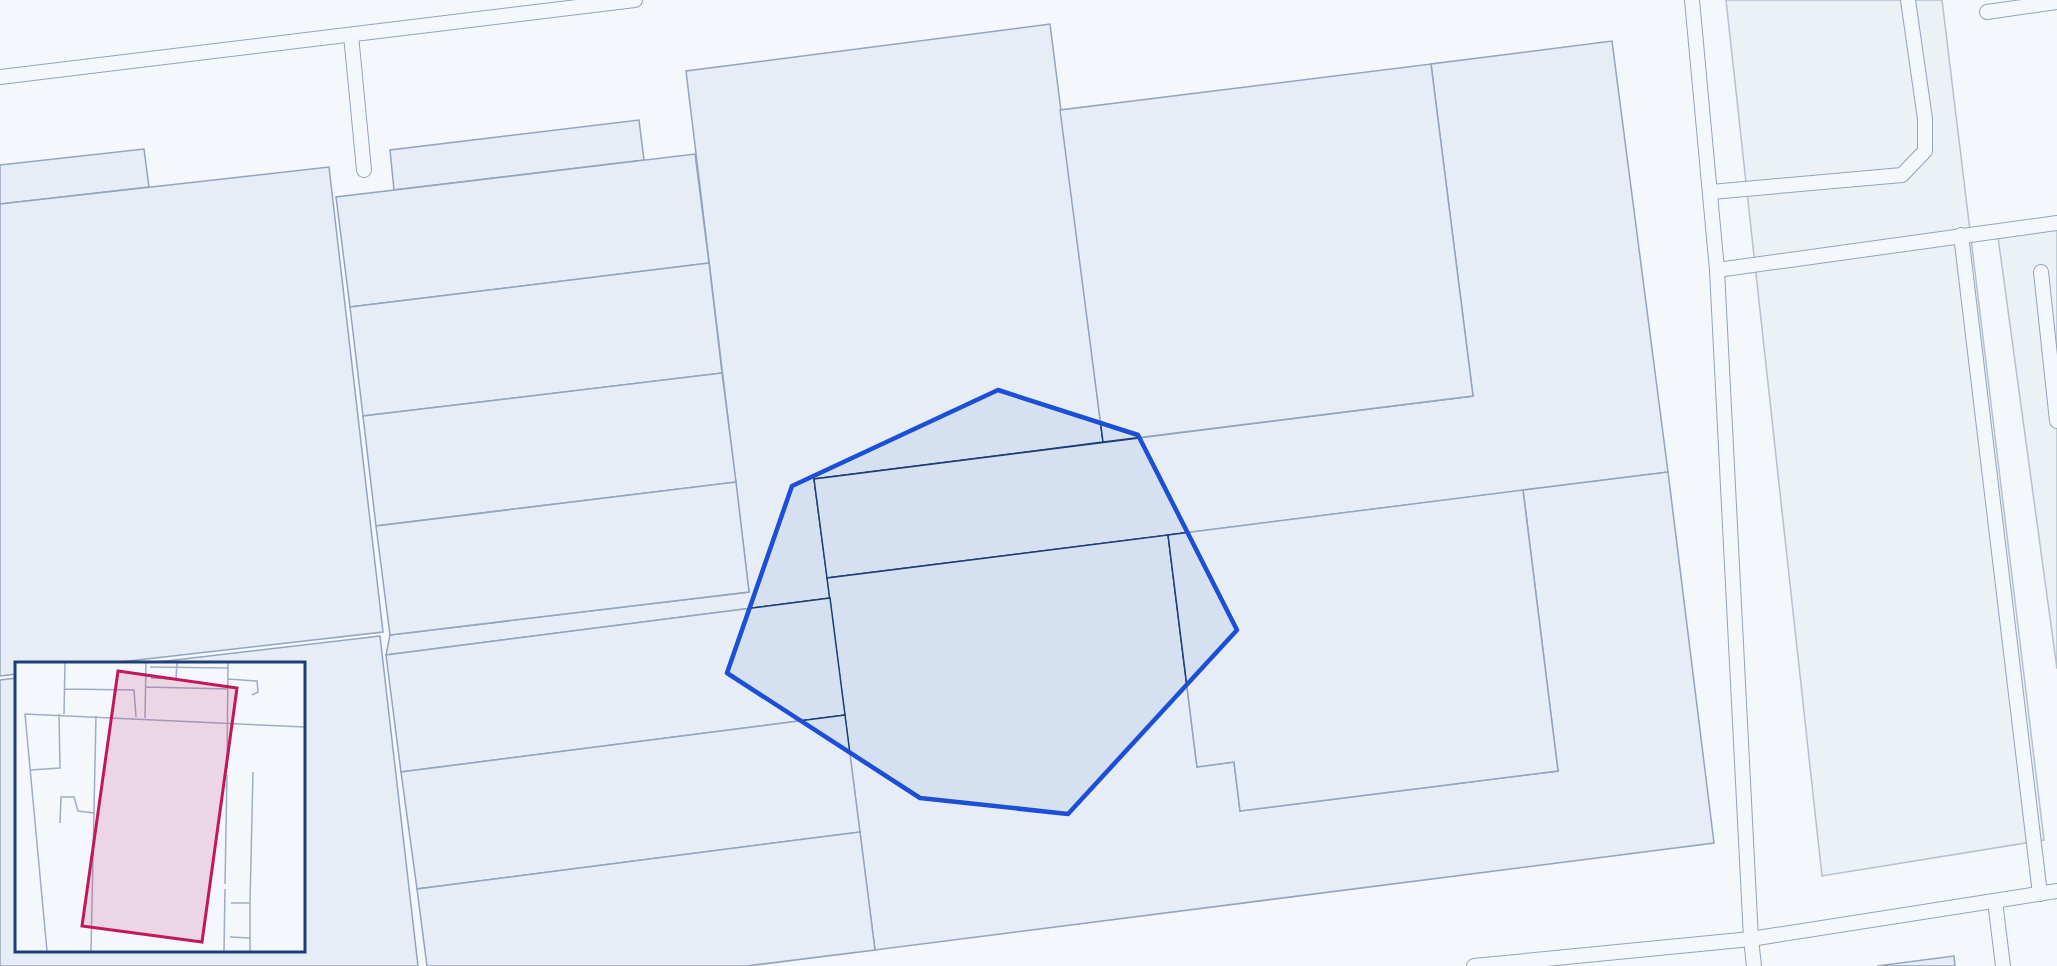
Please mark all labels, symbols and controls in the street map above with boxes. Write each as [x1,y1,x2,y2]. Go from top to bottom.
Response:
inset map [15,662,304,951]

